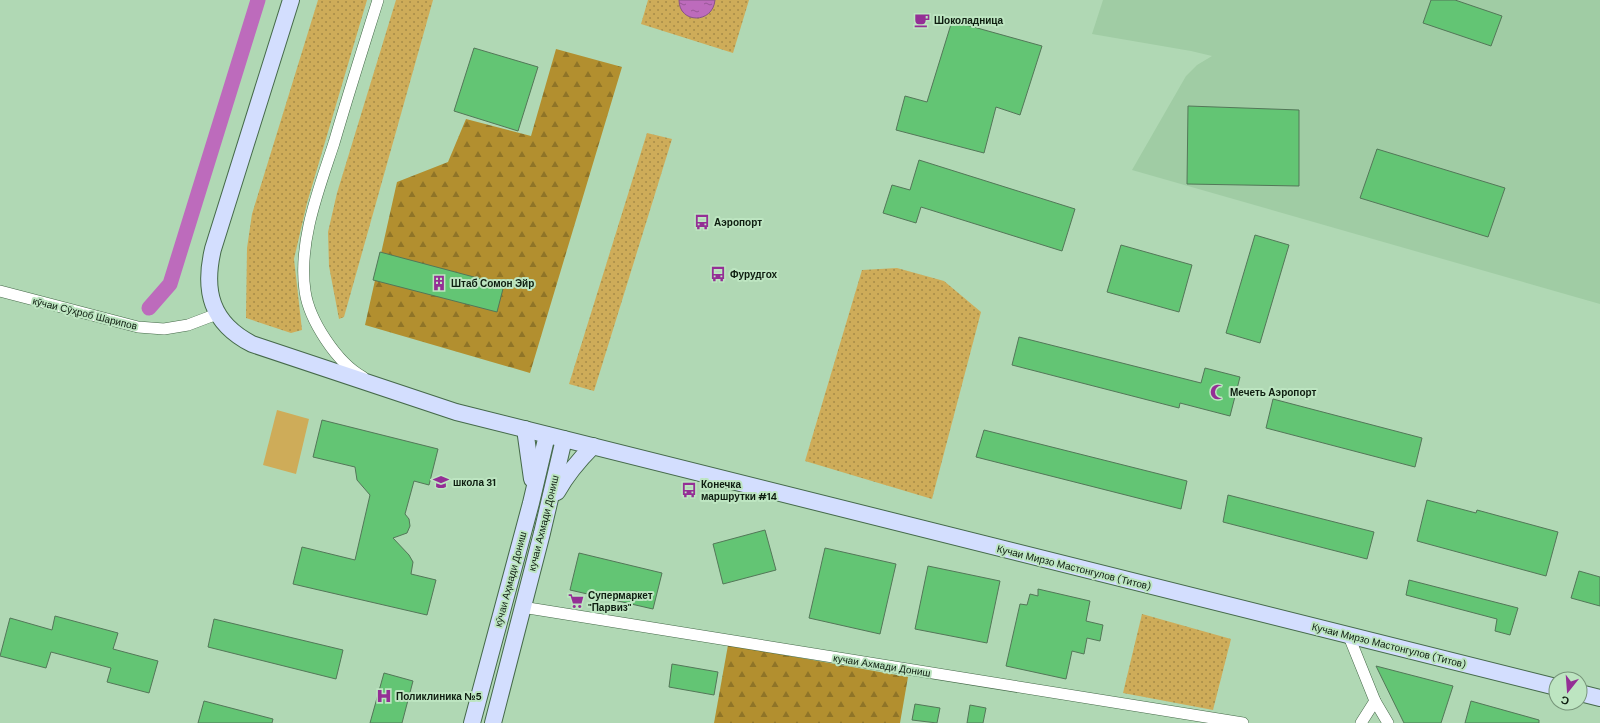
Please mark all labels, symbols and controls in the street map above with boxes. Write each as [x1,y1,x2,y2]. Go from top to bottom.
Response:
cafe icon: Шоколадница [913,11,931,29]
place label: Шоколадница [934,14,1004,27]
bus stop icon: Аэропорт [693,213,711,231]
place label: Аэропорт [714,216,762,229]
bus stop icon: Фурудгох [709,265,727,283]
place label: Фурудгох [730,268,777,281]
building icon: Штаб Сомон Эйр [430,274,448,292]
place label: Штаб Сомон Эйр [451,277,534,290]
street label: кӯчаи Сӯҳроб Шарипов [31,294,139,333]
mosque icon: Мечеть Аэропорт [1209,383,1227,401]
place label: Мечеть Аэропорт [1230,386,1316,399]
school or university icon: школа 31 [432,473,450,491]
street label: кучаи Ахмади Дониш [525,474,562,572]
place label: школа 31 [453,476,496,489]
place label: Конечка маршрутки #14 [701,478,778,503]
bus stop icon: Конечка маршрутки #14 [680,481,698,499]
street label: кӯчаи Аҳмади Дониш [492,530,529,628]
street label: Кучаи Мирзо Мастонгулов (Титов) [995,542,1153,593]
place label: Супермаркет "Парвиз" [588,589,653,614]
supermarket icon: Супермаркет "Парвиз" [567,592,585,610]
street label: Кучаи Мирзо Мастонгулов (Титов) [1310,620,1468,671]
street label: кучаи Ахмади Дониш [832,651,931,680]
north arrow [1548,671,1588,711]
hospital icon: Поликлиника №5 [375,687,393,705]
place label: Поликлиника №5 [396,690,482,703]
text: С [1559,693,1571,708]

